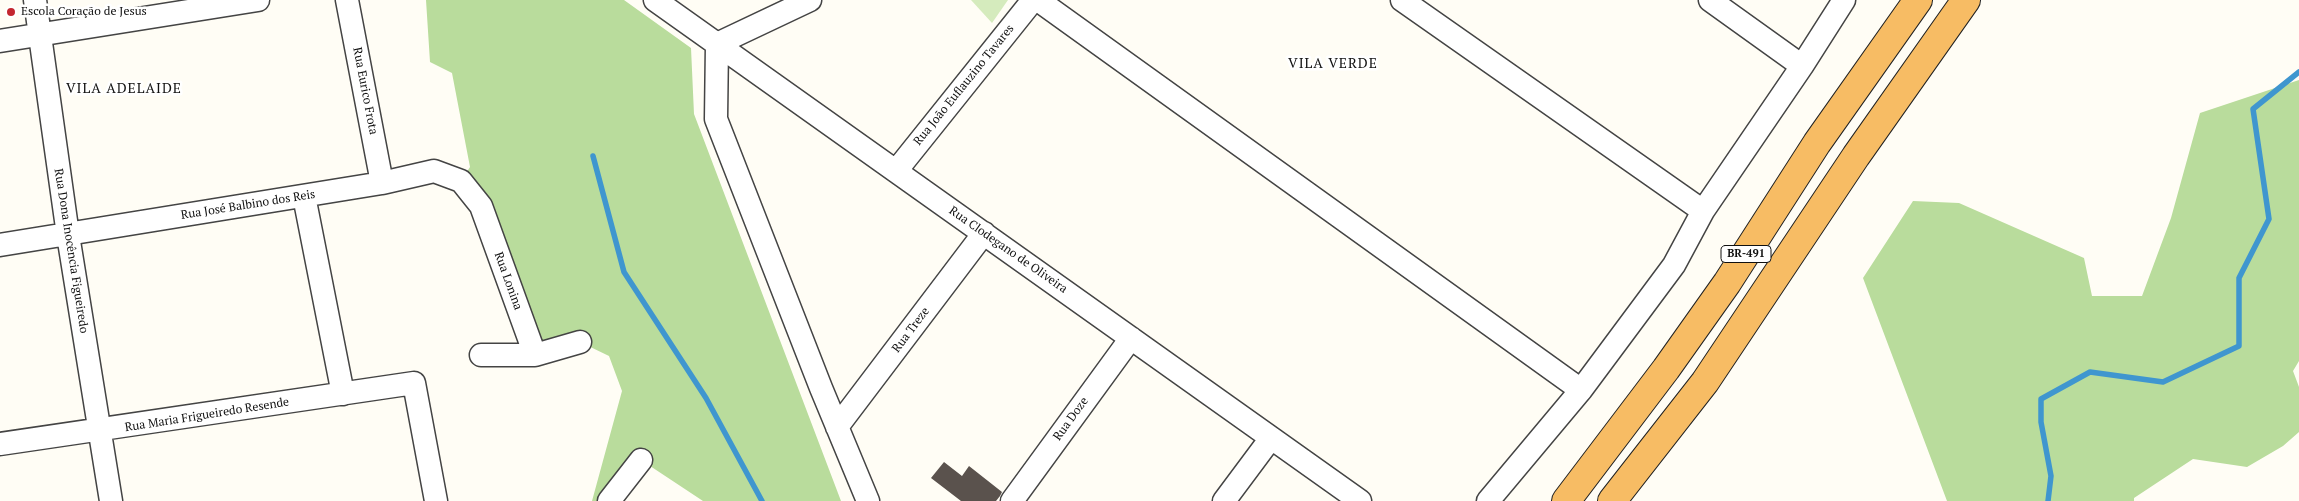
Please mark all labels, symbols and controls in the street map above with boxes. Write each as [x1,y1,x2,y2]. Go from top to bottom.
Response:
place label: Escola Coração de Jesus [21,5,147,19]
marker: Escola Coração de Jesus [5,6,17,18]
street label: Rua João Euflauzino Tavares [911,22,1017,148]
street label: Rua Eurico Frota [349,46,381,136]
district label: VILA VERDE [1287,56,1379,72]
district label: VILA ADELAIDE [64,81,184,97]
street label: Rua Dona Inocência Figueiredo [51,168,91,334]
street label: Rua José Balbino dos Reis [180,187,316,223]
street label: Rua Clodegano de Oliveira [946,204,1070,296]
road number: BR-491 [1721,245,1771,262]
street label: Rua Lonina [491,250,525,312]
street label: Rua Treze [889,305,933,355]
street label: Rua Doze [1050,394,1092,444]
street label: Rua Maria Frigueiredo Resende [124,395,290,435]

